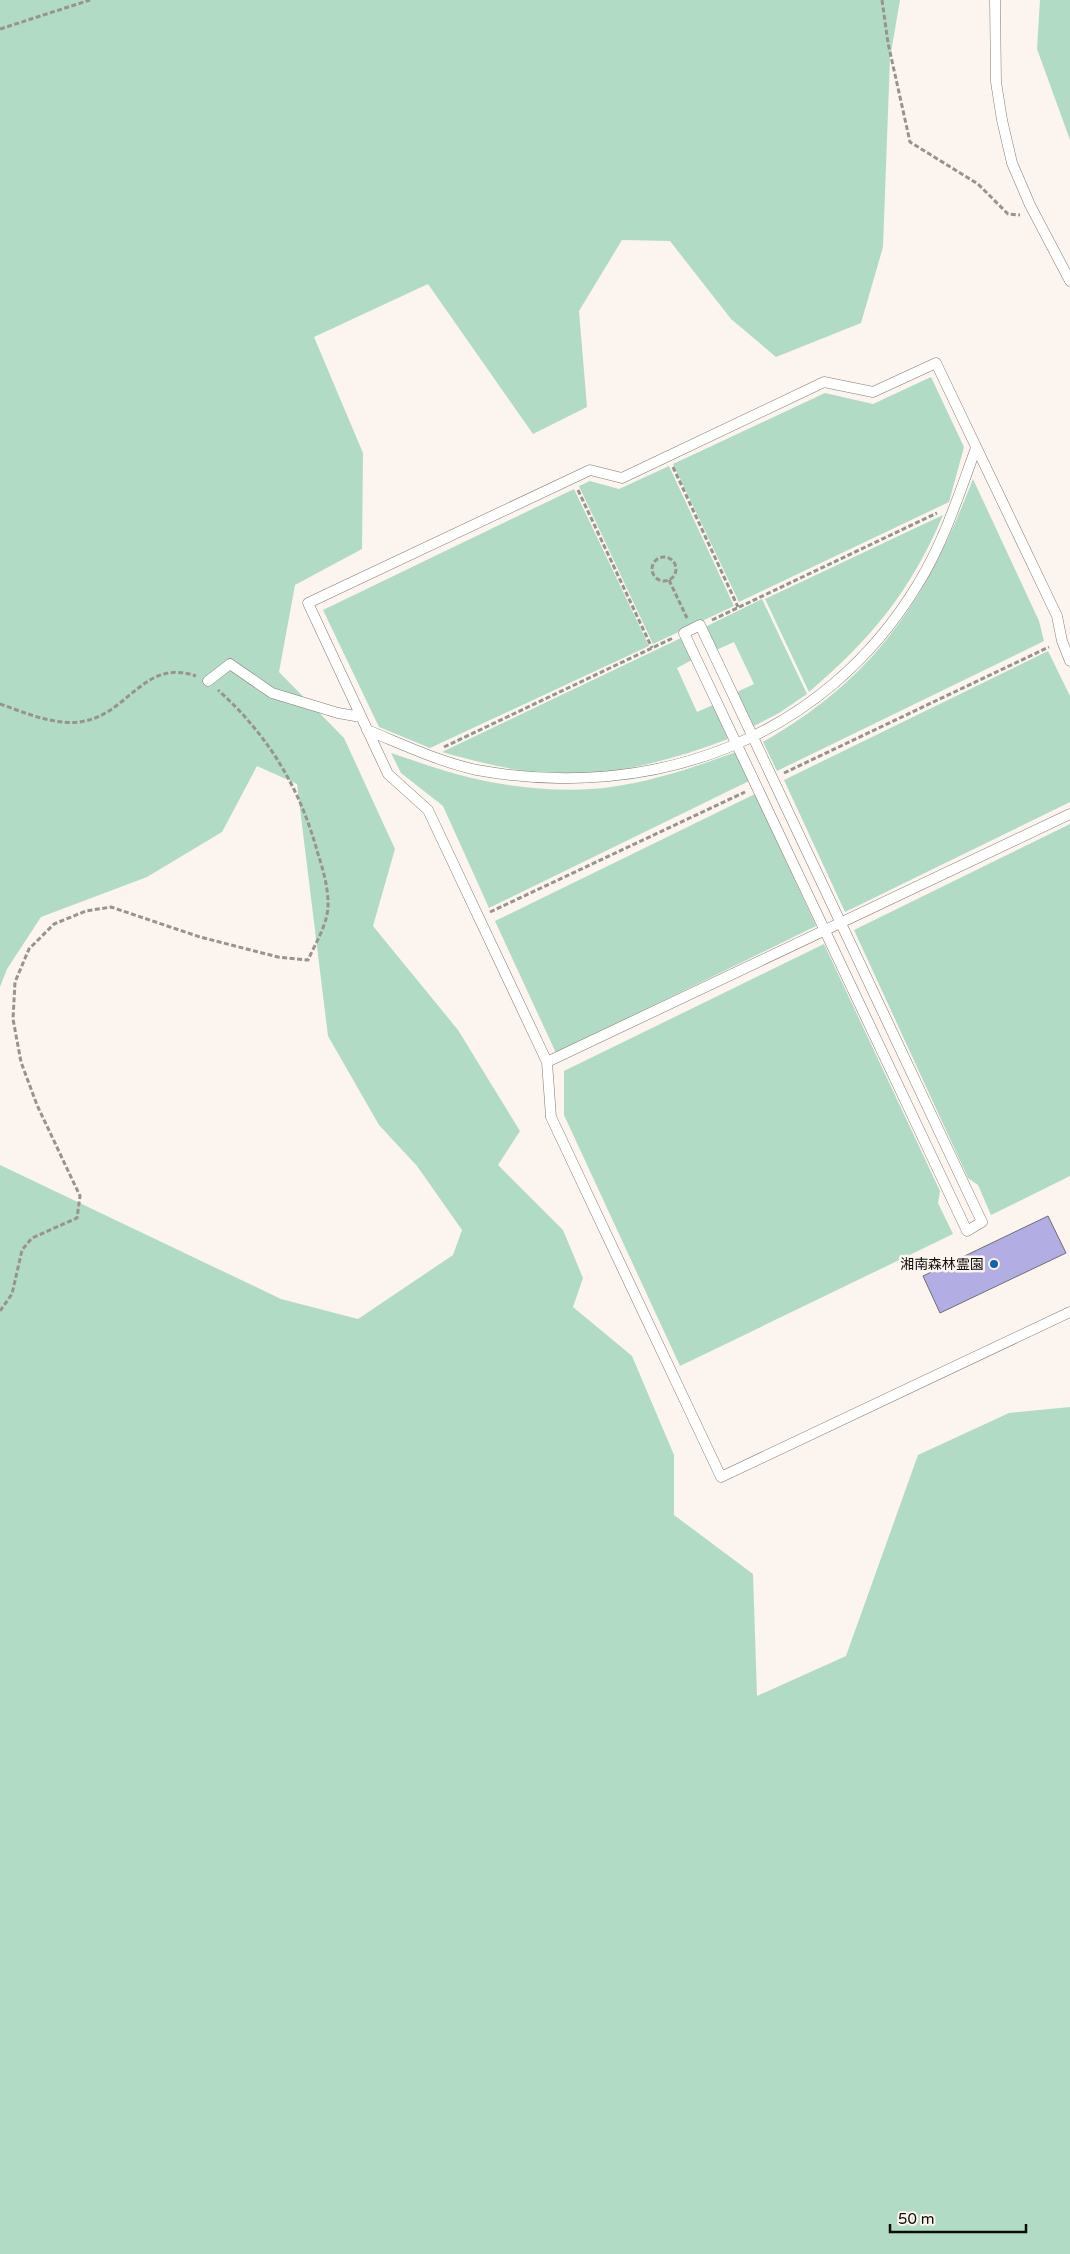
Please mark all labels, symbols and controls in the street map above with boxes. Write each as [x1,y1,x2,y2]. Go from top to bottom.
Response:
place label: 湘南森林霊園 [900,1256,984,1273]
marker: 湘南森林霊園 [988,1258,1000,1270]
scale bar [890,2202,1026,2234]
text: 50 m [898,2210,935,2228]

